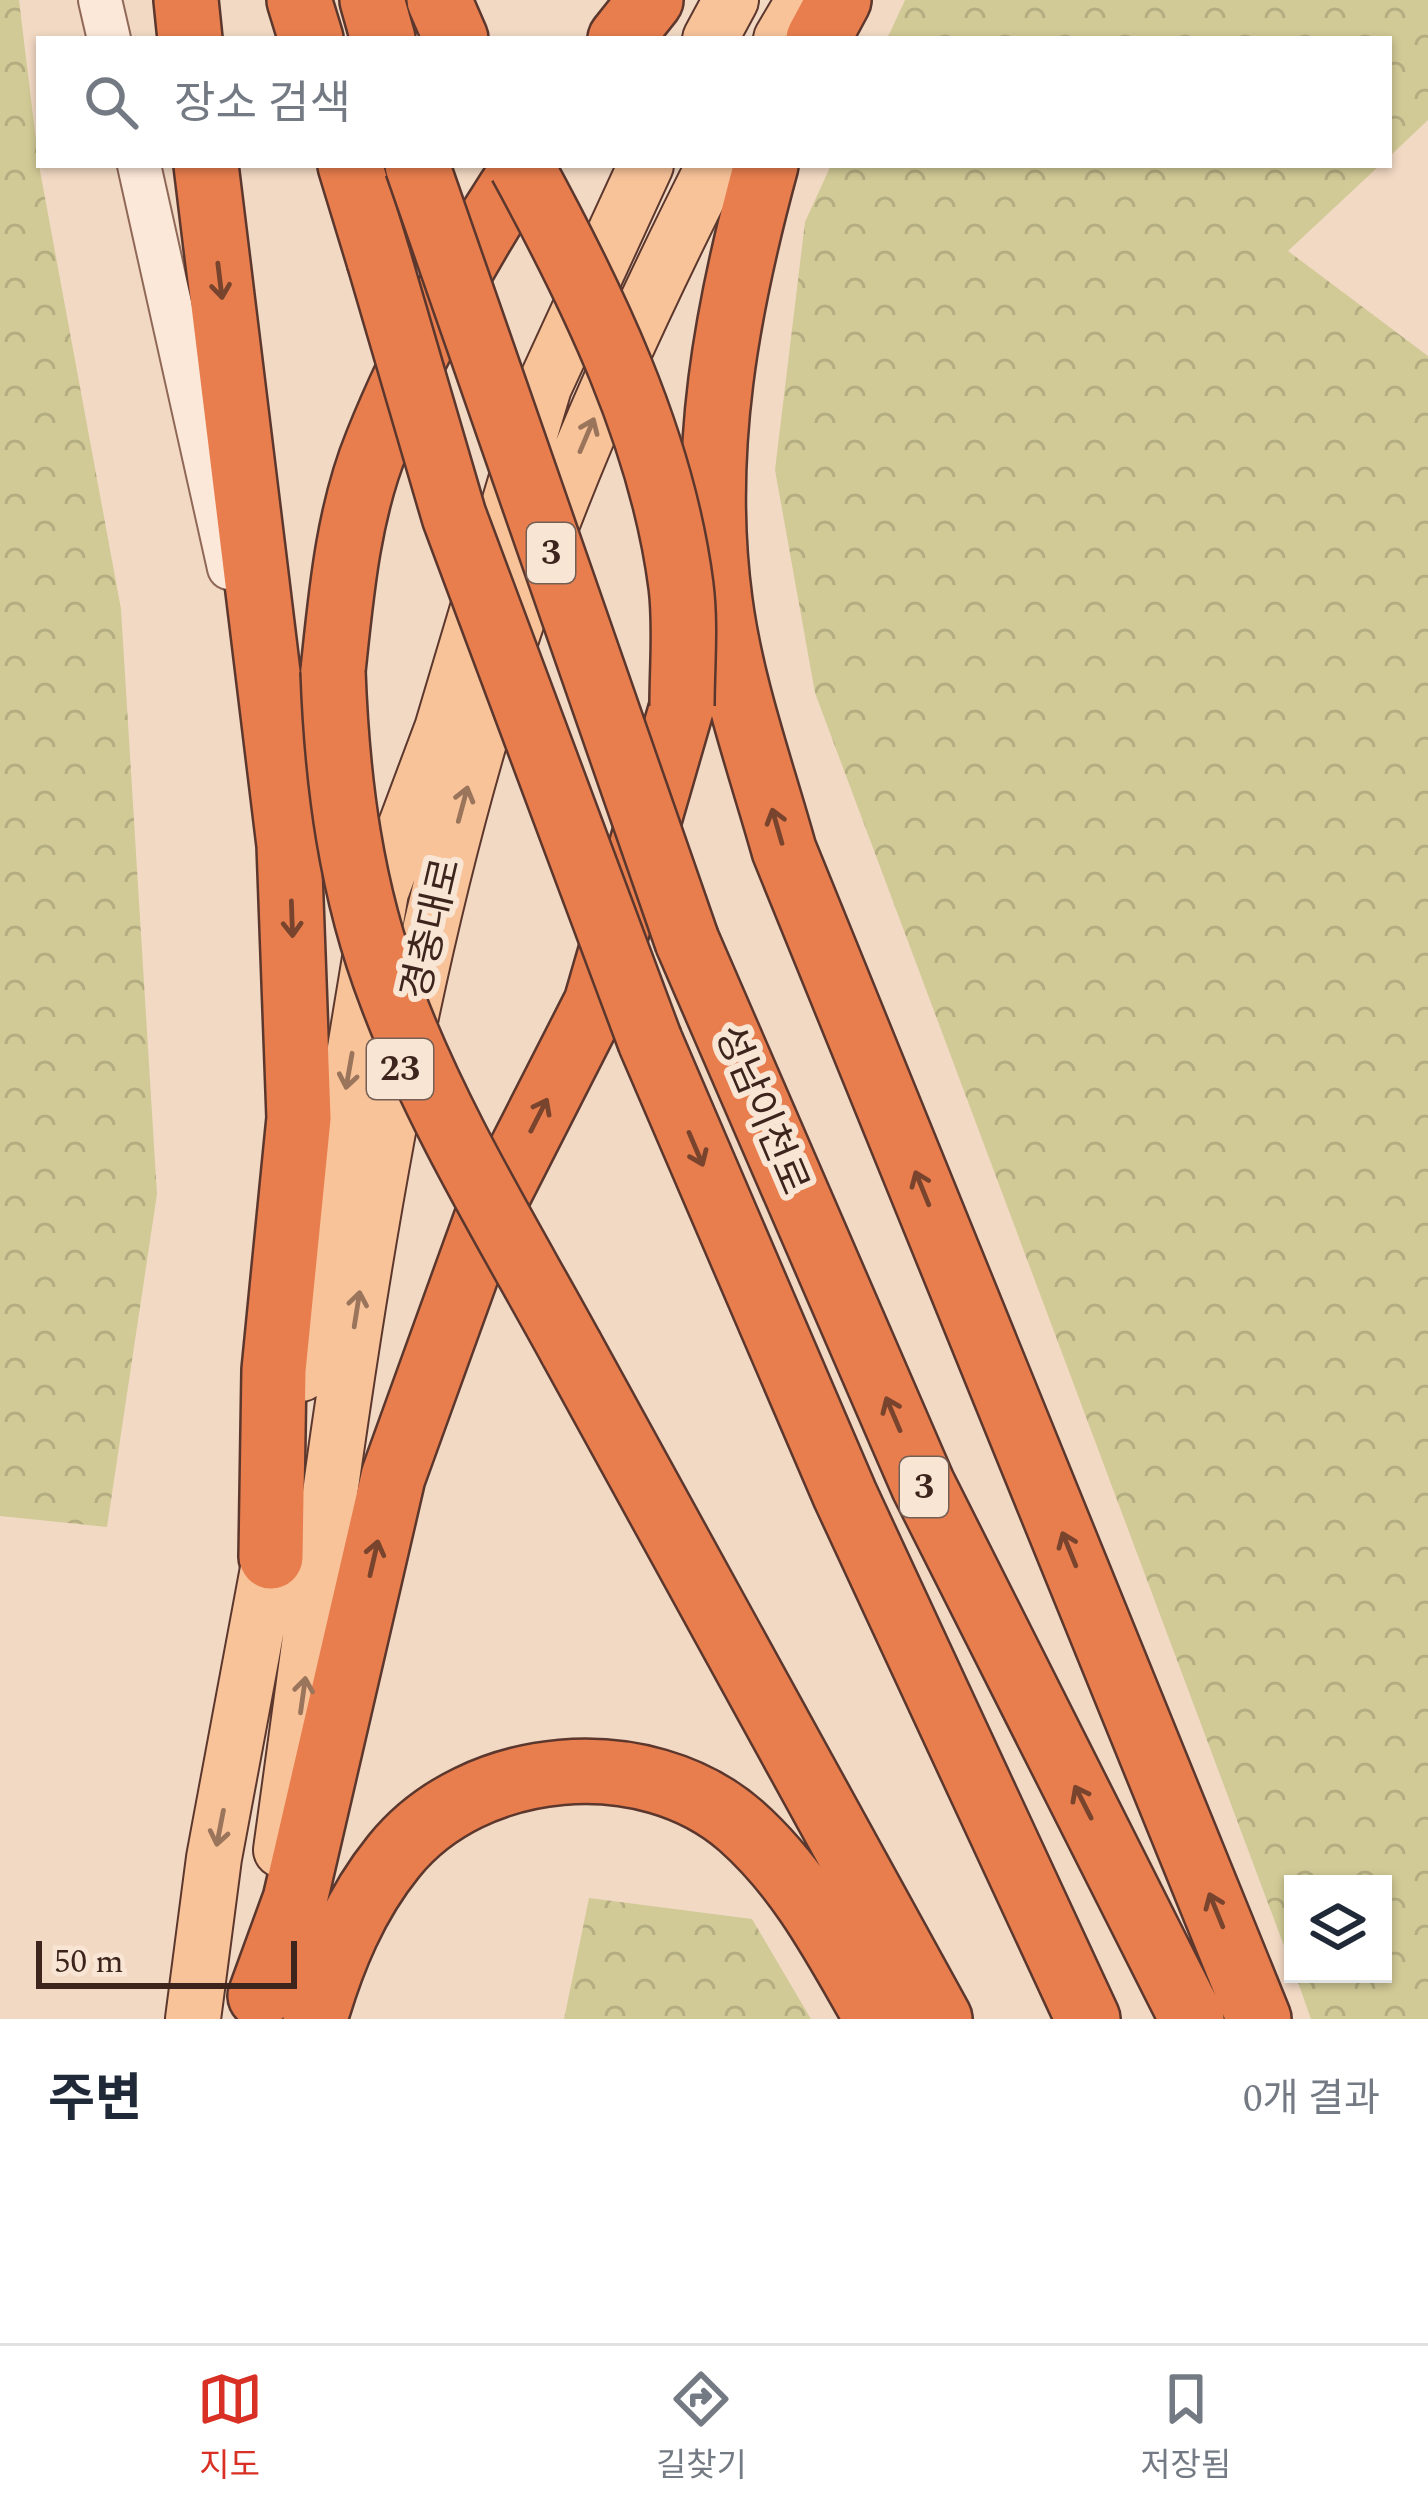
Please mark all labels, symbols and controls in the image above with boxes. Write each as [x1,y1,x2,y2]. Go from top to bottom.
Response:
search box [36,36,1392,168]
icon: search [78,69,144,135]
text: 장소 검색 [174,70,351,139]
one-way arrow [209,261,231,300]
one-way arrow [578,417,599,454]
road number: 3 [527,523,575,583]
one-way arrow [454,786,476,824]
one-way arrow [765,808,787,846]
street label: 경충대로 [387,852,477,1006]
one-way arrow [280,899,303,938]
street label: 성남이천로 [699,1016,823,1204]
road number: 23 [367,1039,433,1099]
one-way arrow [337,1051,360,1090]
one-way arrow [528,1098,551,1134]
one-way arrow [687,1129,708,1166]
one-way arrow [910,1170,931,1207]
one-way arrow [347,1290,370,1329]
one-way arrow [880,1397,902,1433]
road number: 3 [900,1457,948,1517]
one-way arrow [1057,1532,1078,1569]
one-way arrow [364,1540,386,1578]
one-way arrow [292,1677,315,1716]
one-way arrow [1070,1785,1093,1820]
one-way arrow [208,1808,230,1847]
map controls [1284,1875,1392,1983]
button: layers [1284,1875,1392,1983]
one-way arrow [1203,1893,1225,1930]
scale bar [36,1935,297,1988]
text: 50 m [54,1937,124,1987]
text: 주변 [48,2061,142,2139]
text: 0개 결과 [1243,2070,1380,2129]
tab: 지도 [197,2366,263,2491]
tab: 길찾기 [656,2366,747,2491]
tab: 저장됨 [1140,2366,1231,2491]

